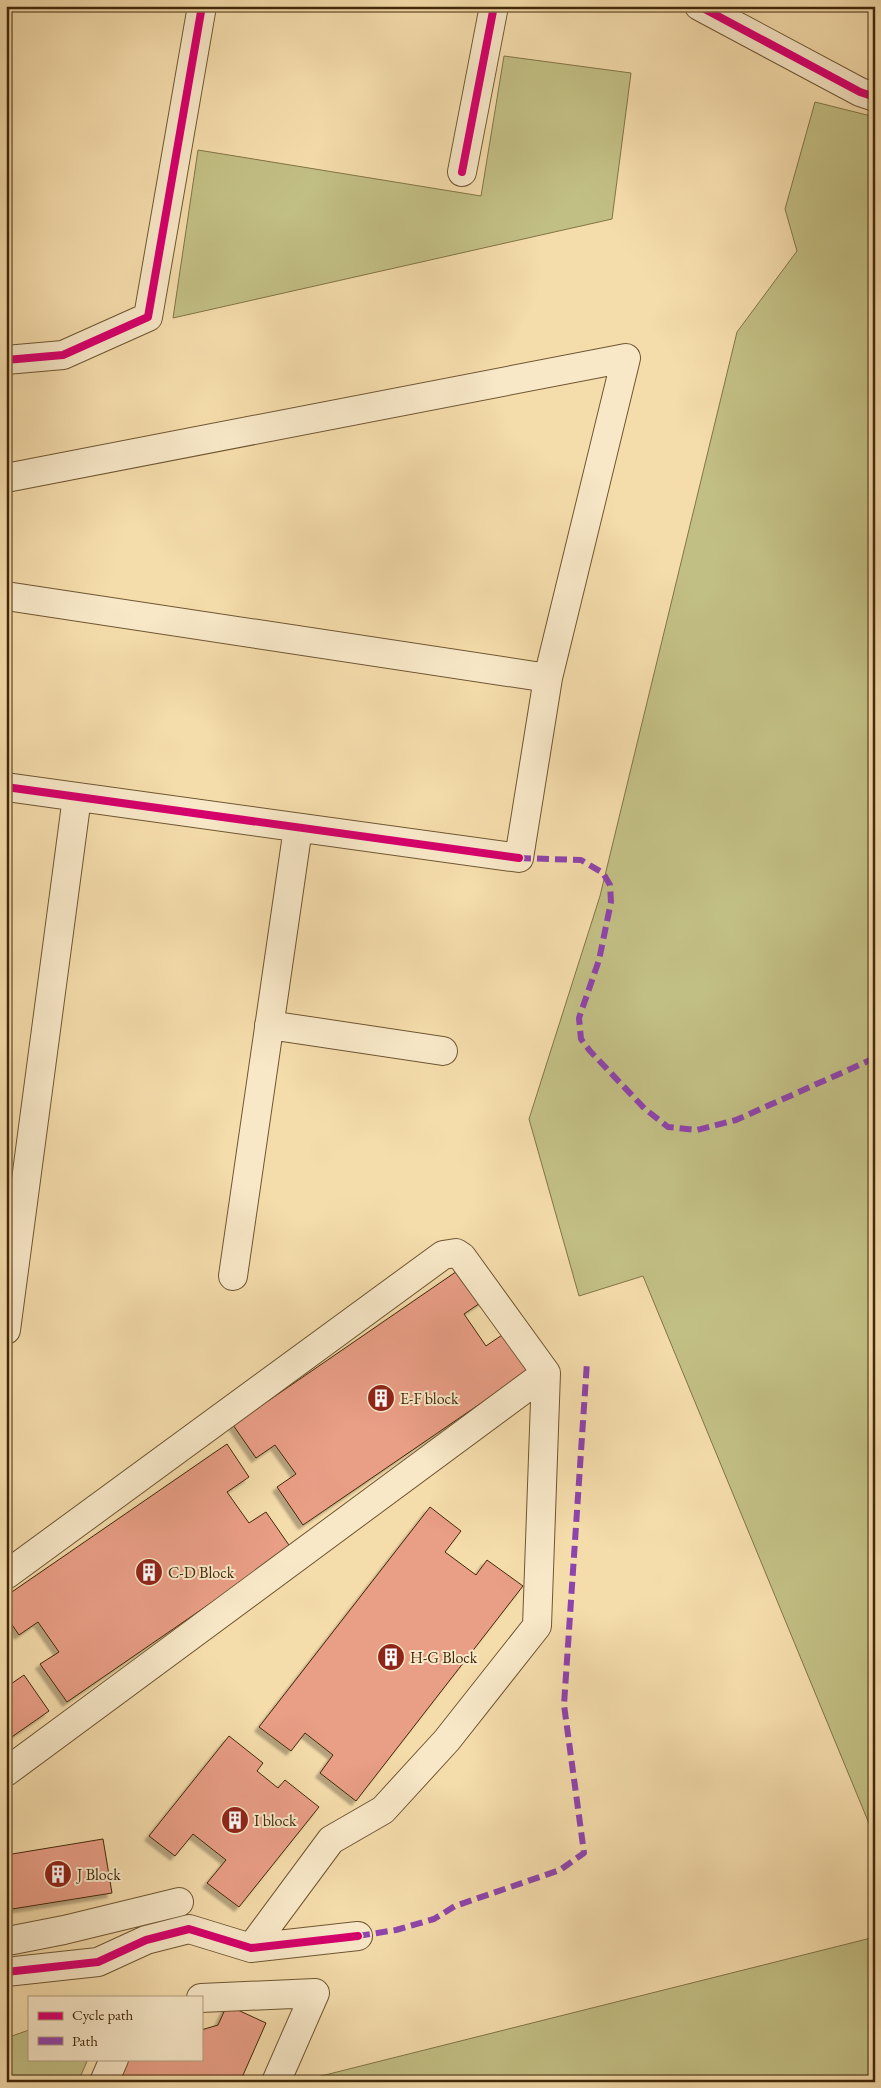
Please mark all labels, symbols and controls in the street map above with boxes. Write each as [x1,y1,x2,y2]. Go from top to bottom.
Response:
building icon: E-F block [366,1383,396,1413]
place label: E-F block [400,1388,459,1409]
building icon: C-D Block [134,1557,164,1587]
place label: C-D Block [168,1562,235,1583]
building icon: H-G Block [376,1642,406,1672]
place label: H-G Block [410,1647,478,1668]
building icon: I block [220,1805,250,1835]
place label: I block [254,1810,297,1831]
building icon: J Block [43,1859,73,1889]
place label: J Block [75,1864,121,1885]
legend [28,1996,202,2060]
text: Cycle path [72,2005,134,2024]
text: Path [72,2031,98,2050]

